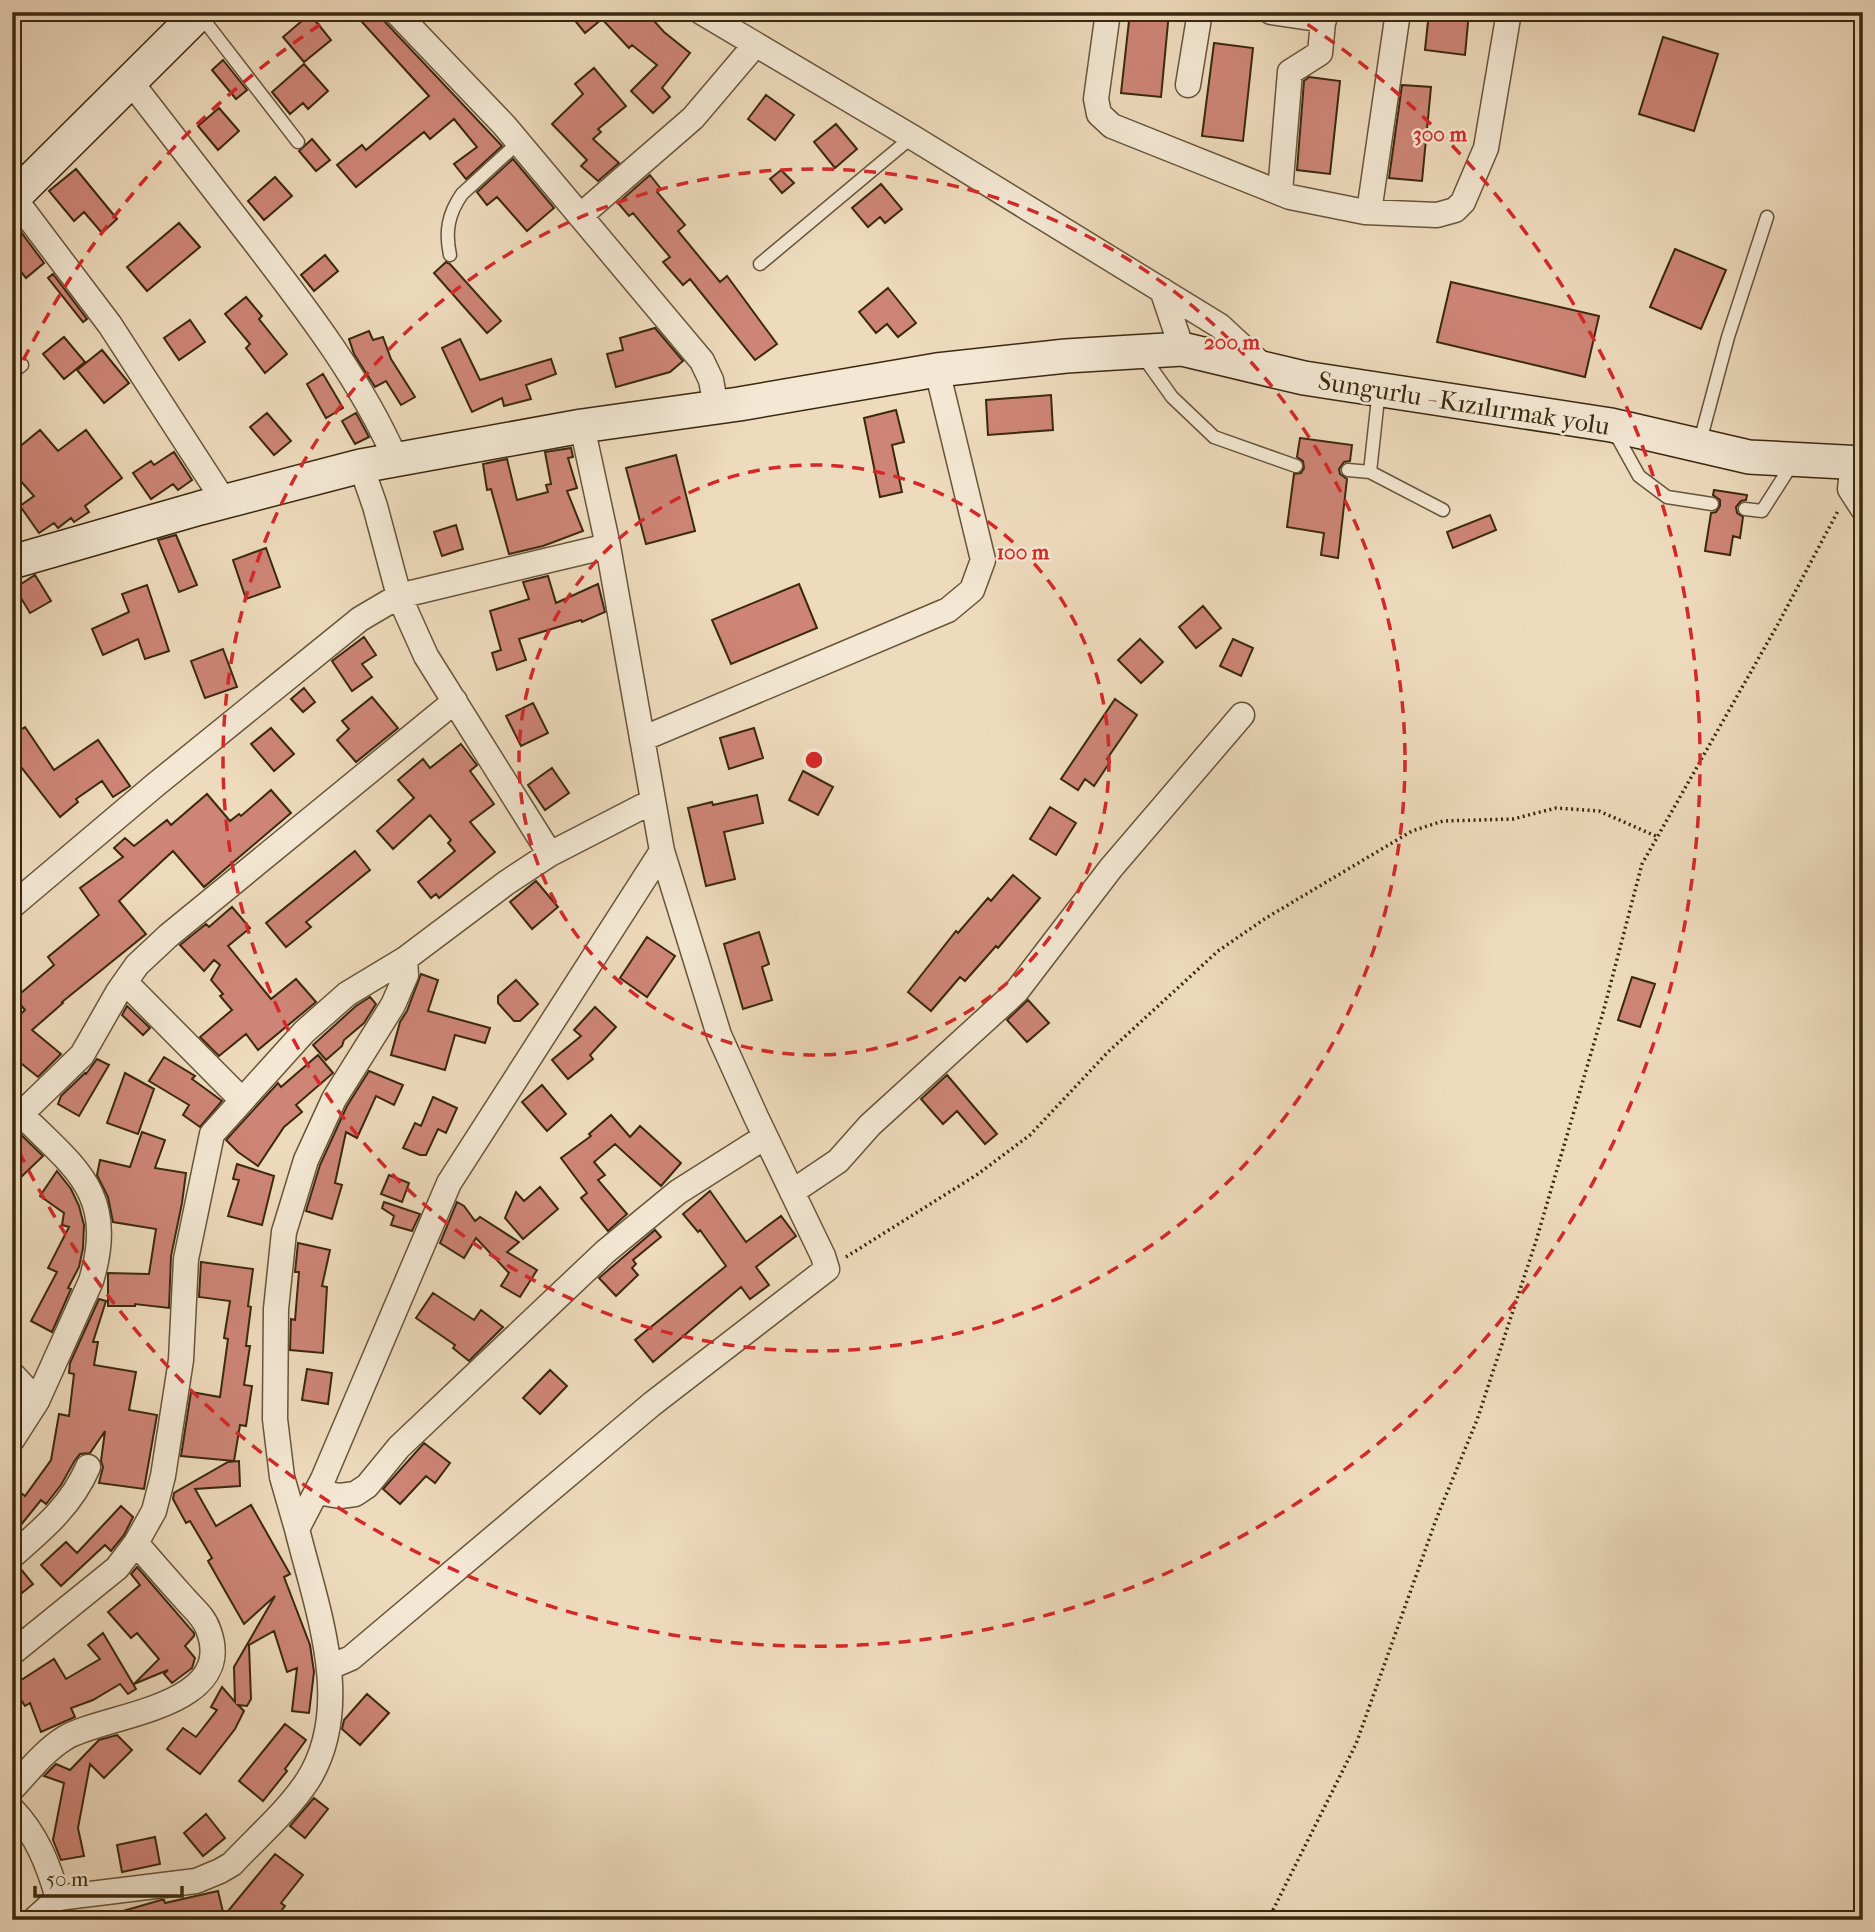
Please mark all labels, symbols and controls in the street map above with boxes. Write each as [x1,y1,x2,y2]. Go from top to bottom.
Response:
text: 300 m [1413,122,1467,146]
text: 200 m [1204,330,1261,354]
street label: Sungurlu - Kızılırmak yolu [1316,365,1612,442]
text: 100 m [997,540,1050,564]
centre of rings [802,748,826,772]
scale bar [35,1855,182,1899]
text: 50 m [46,1867,89,1891]

